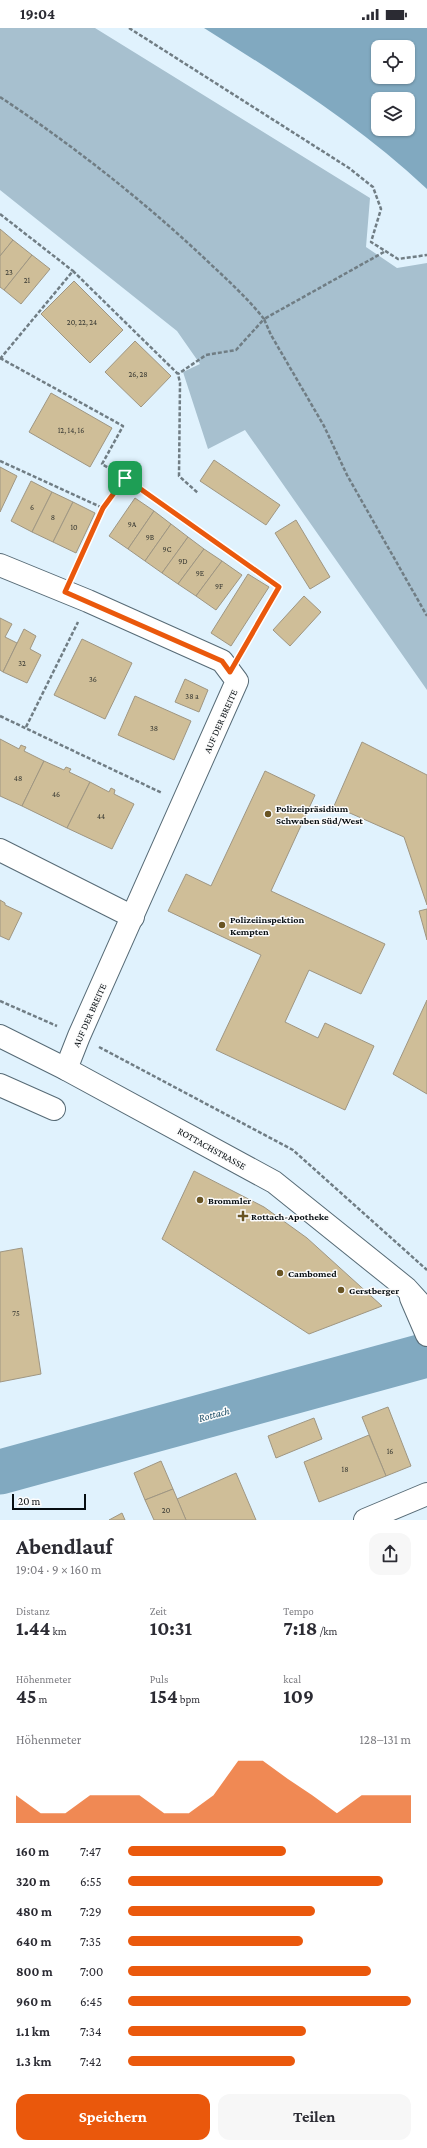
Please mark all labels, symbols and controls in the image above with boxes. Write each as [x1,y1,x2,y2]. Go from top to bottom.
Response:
text: 19:04 [20,6,55,22]
map controls [371,40,415,136]
button: locate [371,40,415,84]
button: layers [371,92,415,136]
house number: 23 [5,268,13,277]
house number: 21 [24,276,31,285]
house number: 20, 22, 24 [67,318,97,327]
house number: 26, 28 [128,370,148,379]
house number: 12, 14, 16 [58,426,84,435]
pin [108,461,142,495]
icon: arrive [114,467,136,489]
house number: 6 [30,503,34,512]
house number: 8 [51,513,55,522]
house number: 9A [128,520,137,529]
house number: 10 [70,523,78,532]
house number: 9B [146,533,155,542]
house number: 9C [163,545,172,554]
house number: 9D [178,557,188,566]
house number: 9E [196,569,205,578]
house number: 9F [215,582,223,591]
house number: 32 [18,659,26,668]
house number: 36 [89,675,97,684]
street label: AUF DER BREITE [201,687,240,755]
house number: 38 a [185,692,199,701]
house number: 38 [150,724,158,733]
house number: 48 [14,774,22,783]
house number: 46 [52,790,60,799]
place label: Polizeipräsidium Schwaben Süd/West [276,803,363,826]
marker: Polizeipräsidium Schwaben Süd/West [263,809,273,819]
house number: 44 [97,812,105,821]
place label: Polizeiinspektion Kempten [230,914,305,937]
marker: Polizeiinspektion Kempten [217,920,227,930]
street label: AUF DER BREITE [70,981,109,1049]
street label: ROTTACHSTRASSE [176,1125,248,1172]
marker: Brommler [195,1195,205,1205]
place label: Brommler [208,1195,251,1206]
marker: Rottach-Apotheke [238,1211,248,1221]
place label: Rottach-Apotheke [251,1211,329,1222]
marker: Cambomed [275,1268,285,1278]
place label: Cambomed [288,1268,337,1279]
marker: Gerstberger [336,1285,346,1295]
place label: Gerstberger [349,1285,399,1296]
house number: 75 [12,1309,20,1318]
water label: Rottach [197,1404,231,1424]
house number: 16 [387,1447,393,1456]
house number: 18 [342,1465,348,1474]
scale bar [12,1492,86,1511]
text: 20 m [18,1495,40,1507]
house number: 20 [162,1506,171,1515]
button: share [369,1533,411,1575]
text: Abendlauf [16,1534,113,1559]
text: 19:04 · 9 × 160 m [16,1562,101,1577]
text: Distanz [16,1605,50,1617]
text: Zeit [150,1605,167,1617]
text: Tempo [283,1605,314,1617]
text: 1.44 [16,1617,50,1639]
text: 10:31 [150,1617,192,1639]
text: 7:18 [283,1617,317,1639]
text: km [50,1625,66,1637]
text: /km [317,1625,337,1637]
text: Höhenmeter [16,1673,71,1685]
text: Puls [150,1673,168,1685]
text: kcal [283,1673,301,1685]
text: 45 [16,1685,37,1707]
text: 154 [150,1685,178,1707]
text: 109 [283,1685,314,1707]
text: m [37,1693,47,1705]
text: bpm [178,1693,200,1705]
text: Höhenmeter [16,1732,81,1747]
text: 128–131 m [359,1732,411,1747]
text: 160 m [16,1844,49,1859]
text: 7:47 [80,1844,101,1859]
text: 320 m [16,1874,50,1889]
text: 6:55 [80,1874,102,1889]
text: 480 m [16,1904,52,1919]
text: 7:29 [80,1904,102,1919]
text: 640 m [16,1934,52,1949]
text: 7:35 [80,1934,101,1949]
text: 800 m [16,1964,53,1979]
text: 7:00 [80,1964,103,1979]
text: 960 m [16,1994,52,2009]
text: 6:45 [80,1994,102,2009]
text: 1.1 km [16,2024,50,2039]
text: 7:34 [80,2024,102,2039]
text: 1.3 km [16,2054,51,2069]
text: 7:42 [80,2054,101,2069]
button: Speichern [16,2094,210,2140]
button: Teilen [218,2094,411,2140]

